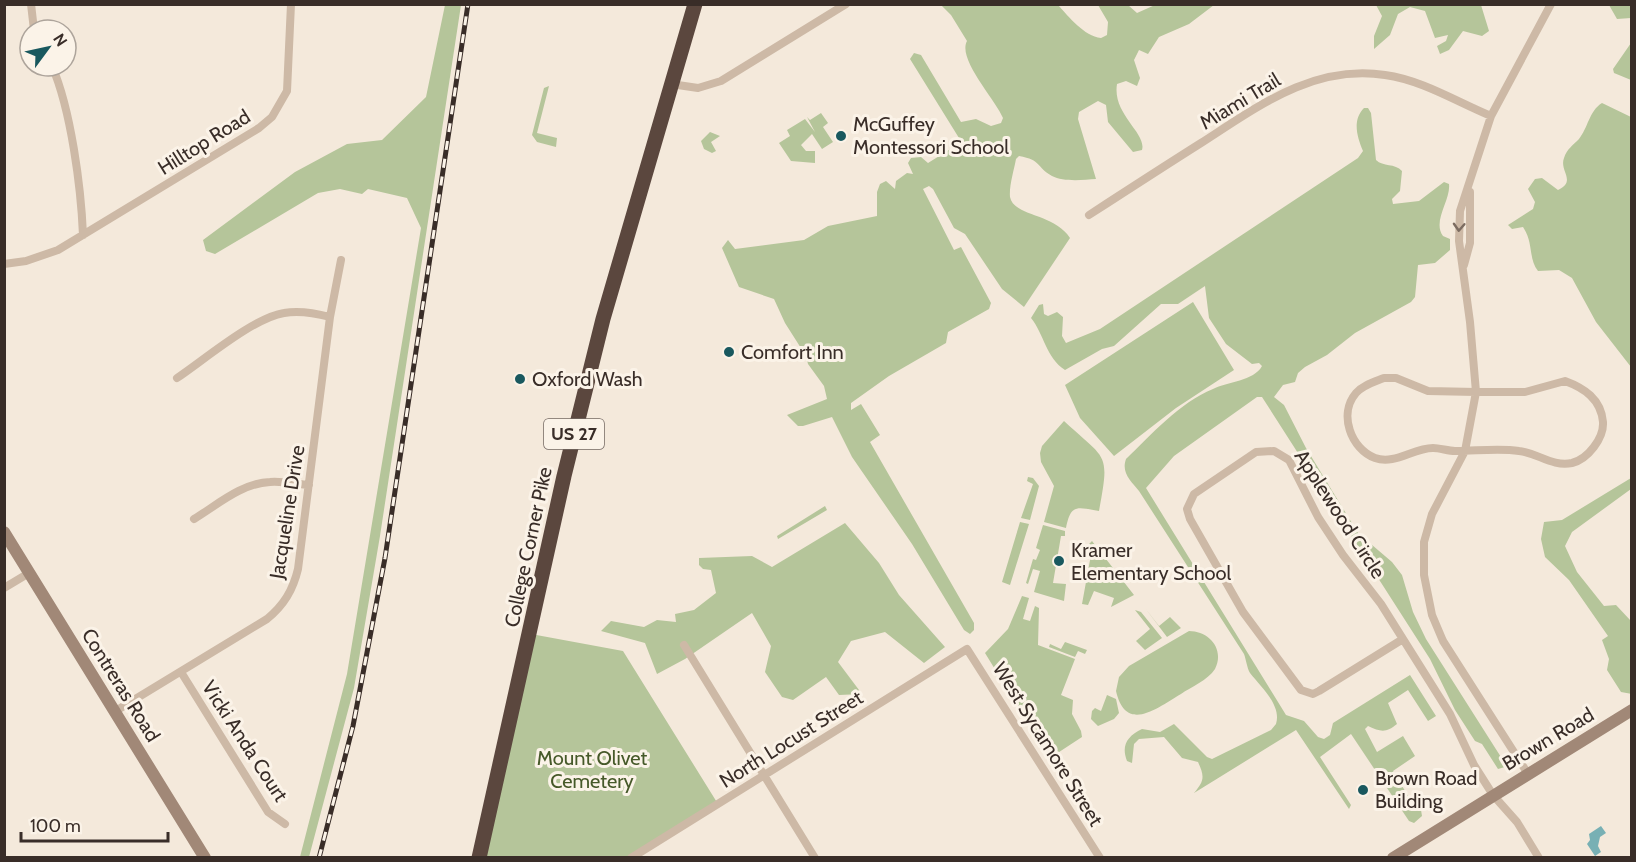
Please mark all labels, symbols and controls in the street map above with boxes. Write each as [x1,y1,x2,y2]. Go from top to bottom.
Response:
north arrow [18,18,78,78]
text: N [49,30,71,50]
street label: Miami Trail [1195,67,1285,134]
street label: Hilltop Road [153,104,255,180]
place label: McGuffey Montessori School [853,112,1009,159]
marker: McGuffey Montessori School [834,129,848,143]
one-way arrow [1453,223,1466,232]
place label: Comfort Inn [741,340,844,364]
marker: Comfort Inn [722,345,736,359]
place label: Oxford Wash [532,367,643,391]
marker: Oxford Wash [513,372,527,386]
road number: US 27 [544,419,604,449]
street label: Jacqueline Drive [264,443,309,582]
street label: Applewood Circle [1289,445,1391,583]
street label: College Corner Pike [499,465,557,629]
place label: Kramer Elementary School [1071,538,1232,585]
marker: Kramer Elementary School [1052,554,1066,568]
street label: Contreras Road [77,624,165,746]
street label: West Sycamore Street [988,658,1108,831]
street label: Vicki Anda Court [197,676,293,806]
street label: North Locust Street [715,685,867,793]
street label: Brown Road [1498,702,1598,776]
park label: Mount Olivet Cemetery [537,746,648,793]
place label: Brown Road Building [1375,766,1477,813]
marker: Brown Road Building [1356,783,1370,797]
scale bar [21,805,168,843]
text: 100 m [30,815,81,837]

